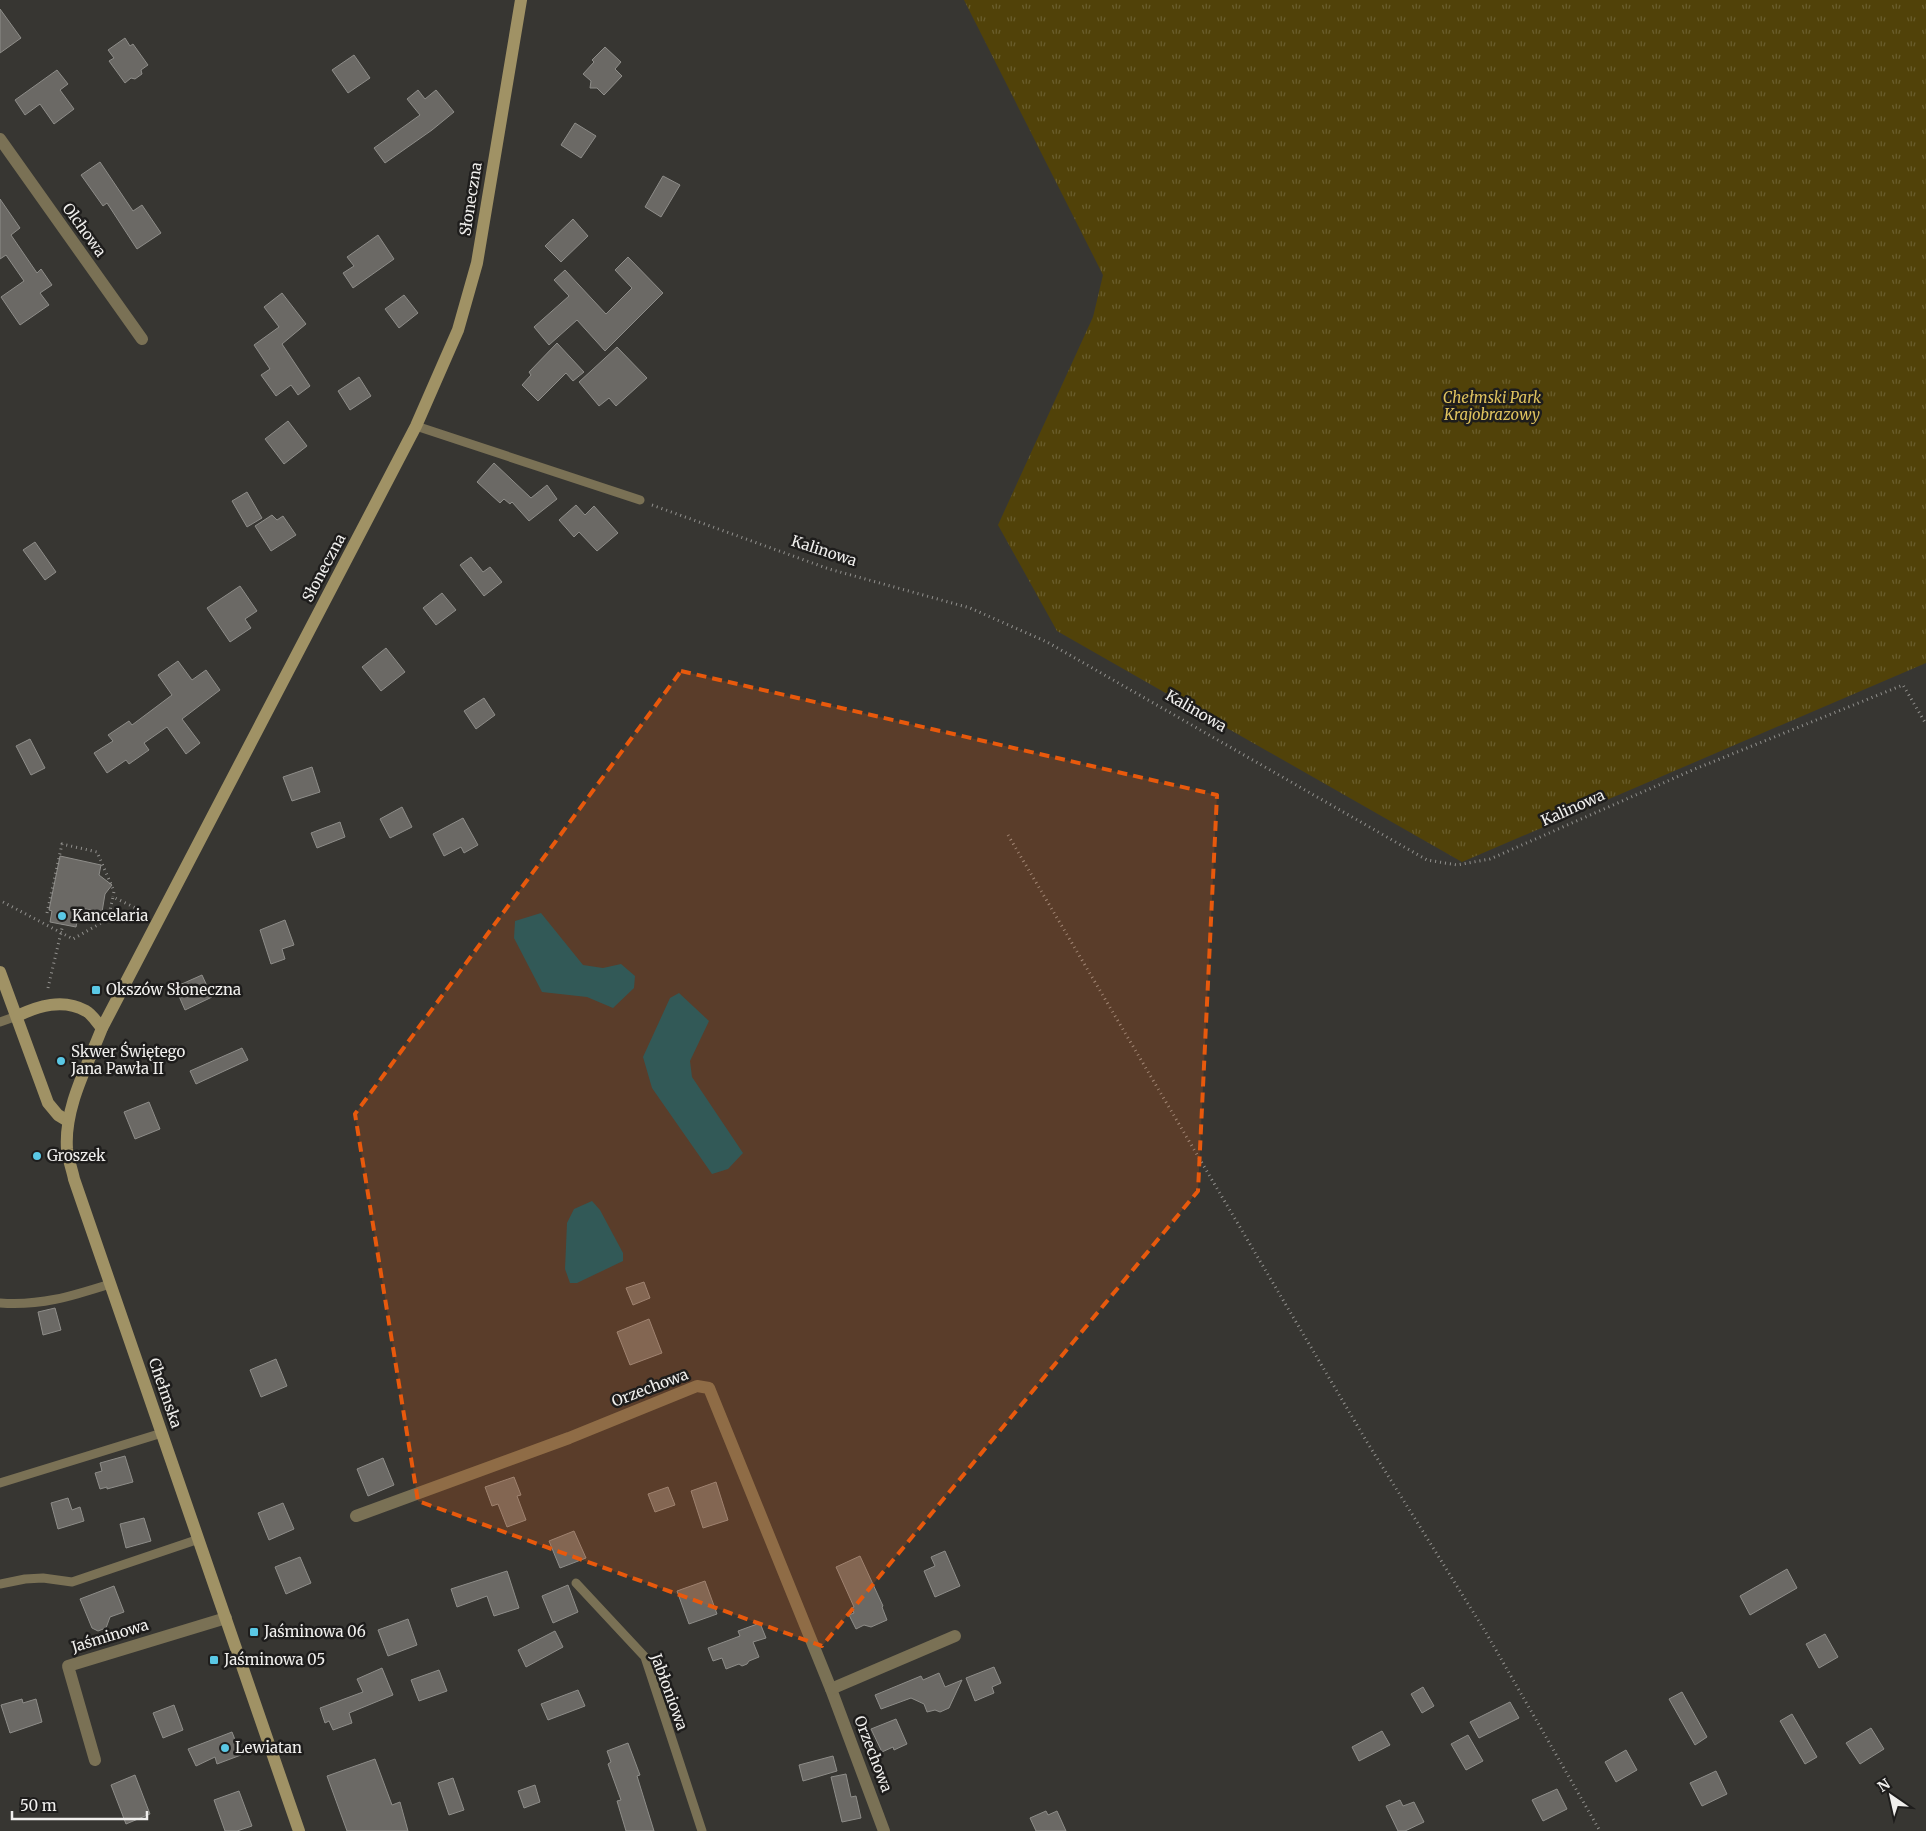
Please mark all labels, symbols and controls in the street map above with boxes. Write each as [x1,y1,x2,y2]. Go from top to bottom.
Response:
street label: Słoneczna [455,161,486,237]
street label: Olchowa [59,199,110,260]
park label: Chełmski Park Krajobrazowy [1443,388,1542,424]
street label: Słoneczna [298,530,349,605]
street label: Kalinowa [789,531,859,570]
street label: Kalinowa [1162,685,1230,736]
street label: Kalinowa [1538,785,1608,830]
place label: Kancelaria [72,906,148,925]
marker: Kancelaria [56,910,68,922]
place label: Okszów Słoneczna [106,980,241,999]
marker: Okszów Słoneczna [90,984,102,996]
place label: Skwer Świętego Jana Pawła II [70,1041,186,1078]
marker: Skwer Świętego Jana Pawła II [55,1055,67,1067]
place label: Groszek [47,1146,106,1165]
marker: Groszek [31,1150,43,1162]
street label: Chełmska [145,1355,186,1430]
street label: Orzechowa [609,1364,691,1411]
street label: Jaśminowa [68,1615,151,1657]
place label: Jaśminowa 06 [263,1622,366,1641]
marker: Jaśminowa 06 [248,1626,260,1638]
place label: Jaśminowa 05 [223,1650,325,1669]
street label: Jabłoniowa [646,1650,692,1733]
marker: Jaśminowa 05 [208,1654,220,1666]
street label: Orzechowa [850,1713,897,1795]
place label: Lewiatan [235,1738,302,1757]
marker: Lewiatan [219,1742,231,1754]
north arrow [1866,1771,1916,1821]
text: N [1874,1775,1893,1796]
scale bar [12,1788,148,1820]
text: 50 m [20,1796,57,1815]

